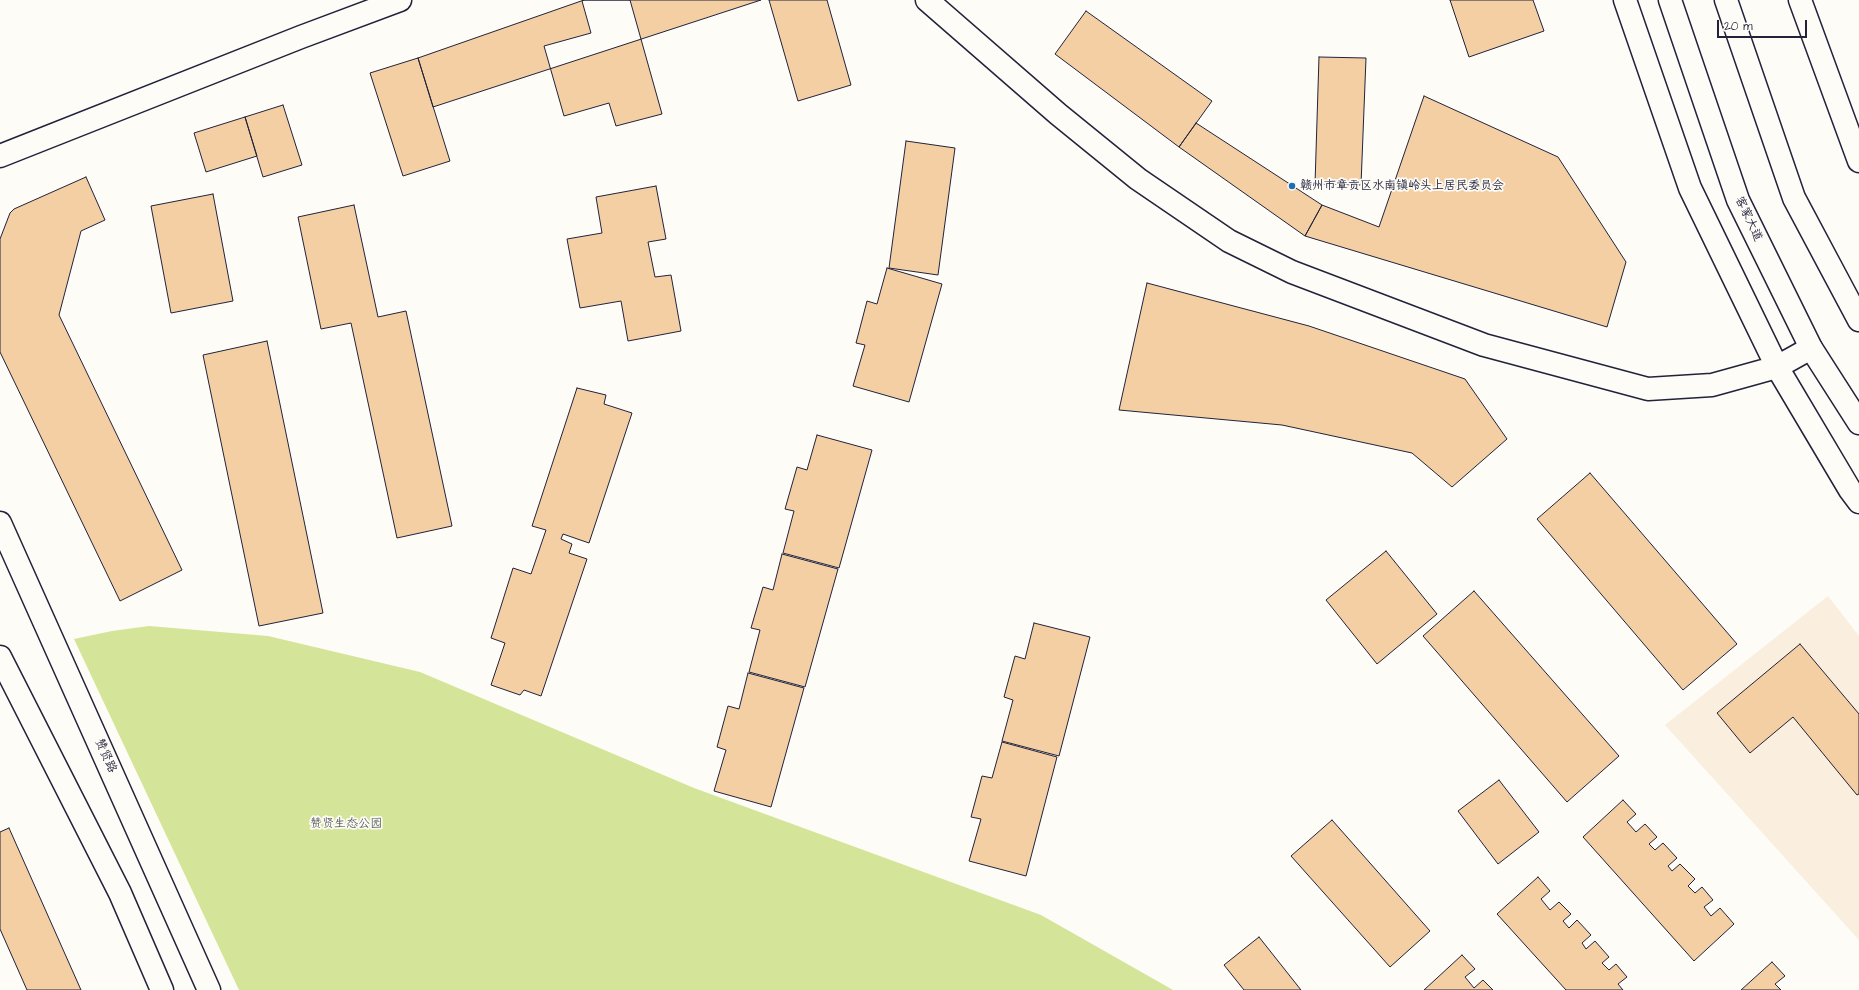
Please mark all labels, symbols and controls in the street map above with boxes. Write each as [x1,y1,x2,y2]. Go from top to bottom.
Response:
scale bar [1719,12,1809,38]
text: 20 m [1724,18,1753,35]
place label: 赣州市章贡区水南镇岭头上居民委员会 [1300,179,1504,193]
marker: 赣州市章贡区水南镇岭头上居民委员会 [1287,181,1297,191]
street label: 客家大道 [1731,194,1765,244]
street label: 赞贤路 [91,737,119,775]
park label: 赞贤生态公园 [310,817,382,831]

